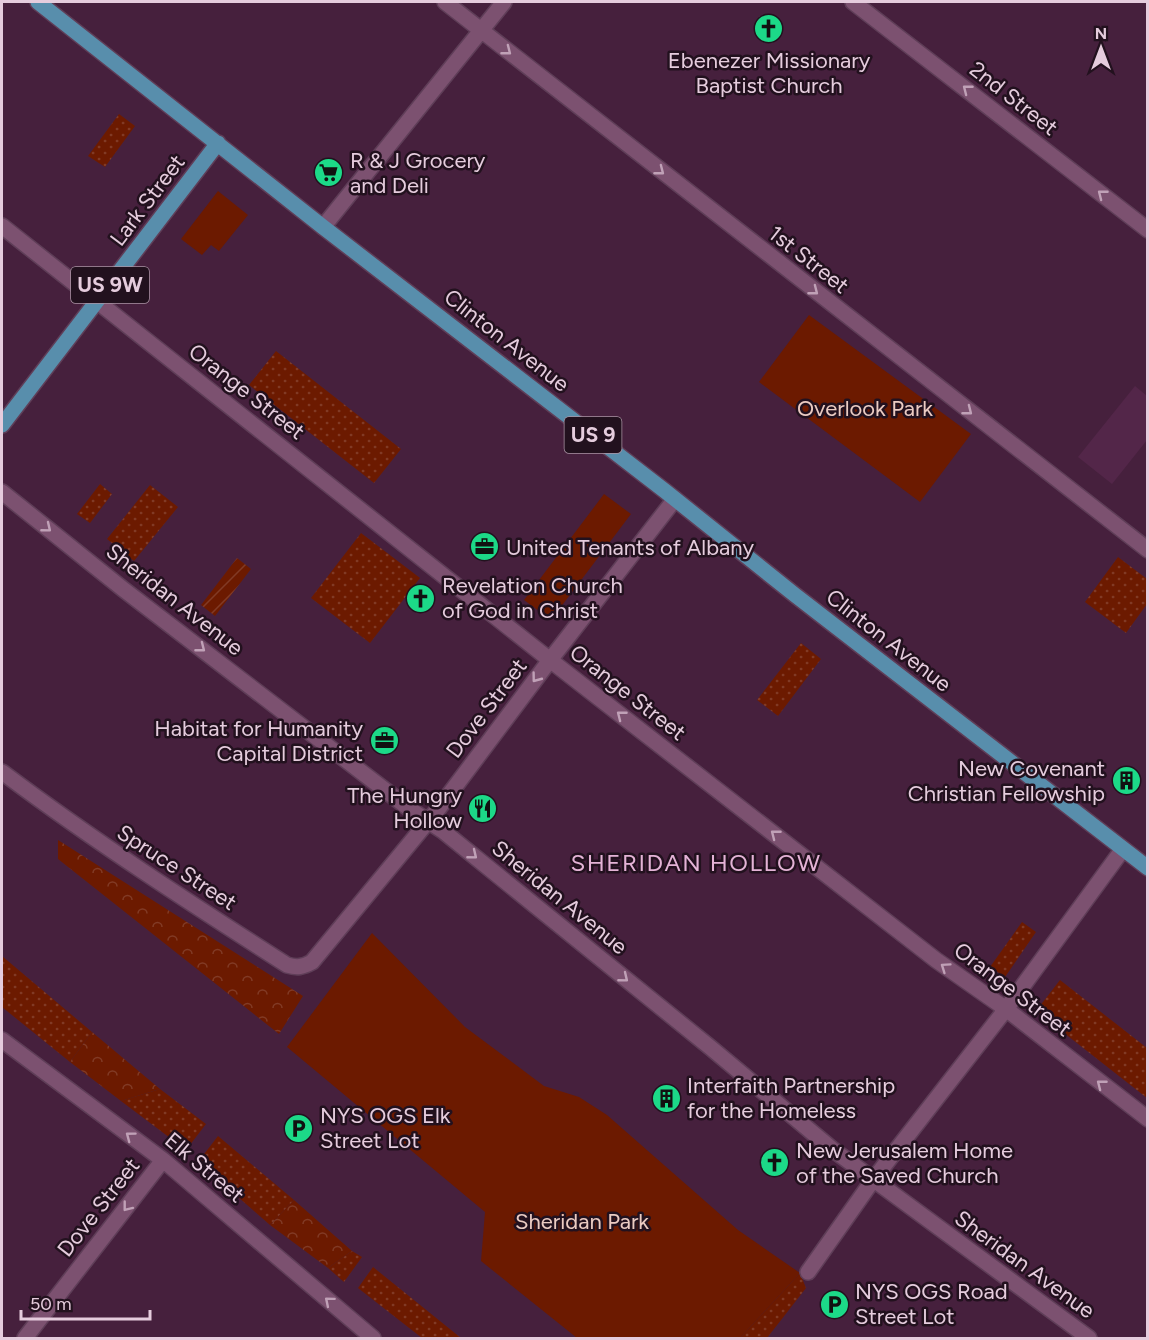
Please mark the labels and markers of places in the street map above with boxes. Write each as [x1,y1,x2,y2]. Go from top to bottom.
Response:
church icon: Ebenezer Missionary Baptist Church [753,12,785,44]
place label: Ebenezer Missionary Baptist Church [668,47,871,99]
place label: R & J Grocery and Deli [350,147,486,199]
supermarket icon: R & J Grocery and Deli [313,157,345,189]
office icon: United Tenants of Albany [469,531,501,563]
place label: United Tenants of Albany [506,534,754,561]
place label: Revelation Church of God in Christ [442,572,623,624]
church icon: Revelation Church of God in Christ [405,582,437,614]
place label: Habitat for Humanity Capital District [154,715,363,767]
office icon: Habitat for Humanity Capital District [368,725,400,757]
place label: New Covenant Christian Fellowship [908,755,1105,807]
building icon: New Covenant Christian Fellowship [1110,765,1142,797]
place label: The Hungry Hollow [347,782,463,834]
restaurant icon: The Hungry Hollow [467,792,499,824]
place label: Interfaith Partnership for the Homeless [687,1072,895,1124]
building icon: Interfaith Partnership for the Homeless [650,1082,682,1114]
place label: NYS OGS Elk Street Lot [320,1102,451,1154]
parking icon: NYS OGS Elk Street Lot [283,1112,315,1144]
place label: New Jerusalem Home of the Saved Church [796,1137,1013,1189]
church icon: New Jerusalem Home of the Saved Church [759,1147,791,1179]
place label: NYS OGS Road Street Lot [855,1278,1008,1330]
parking icon: NYS OGS Road Street Lot [818,1288,850,1320]

